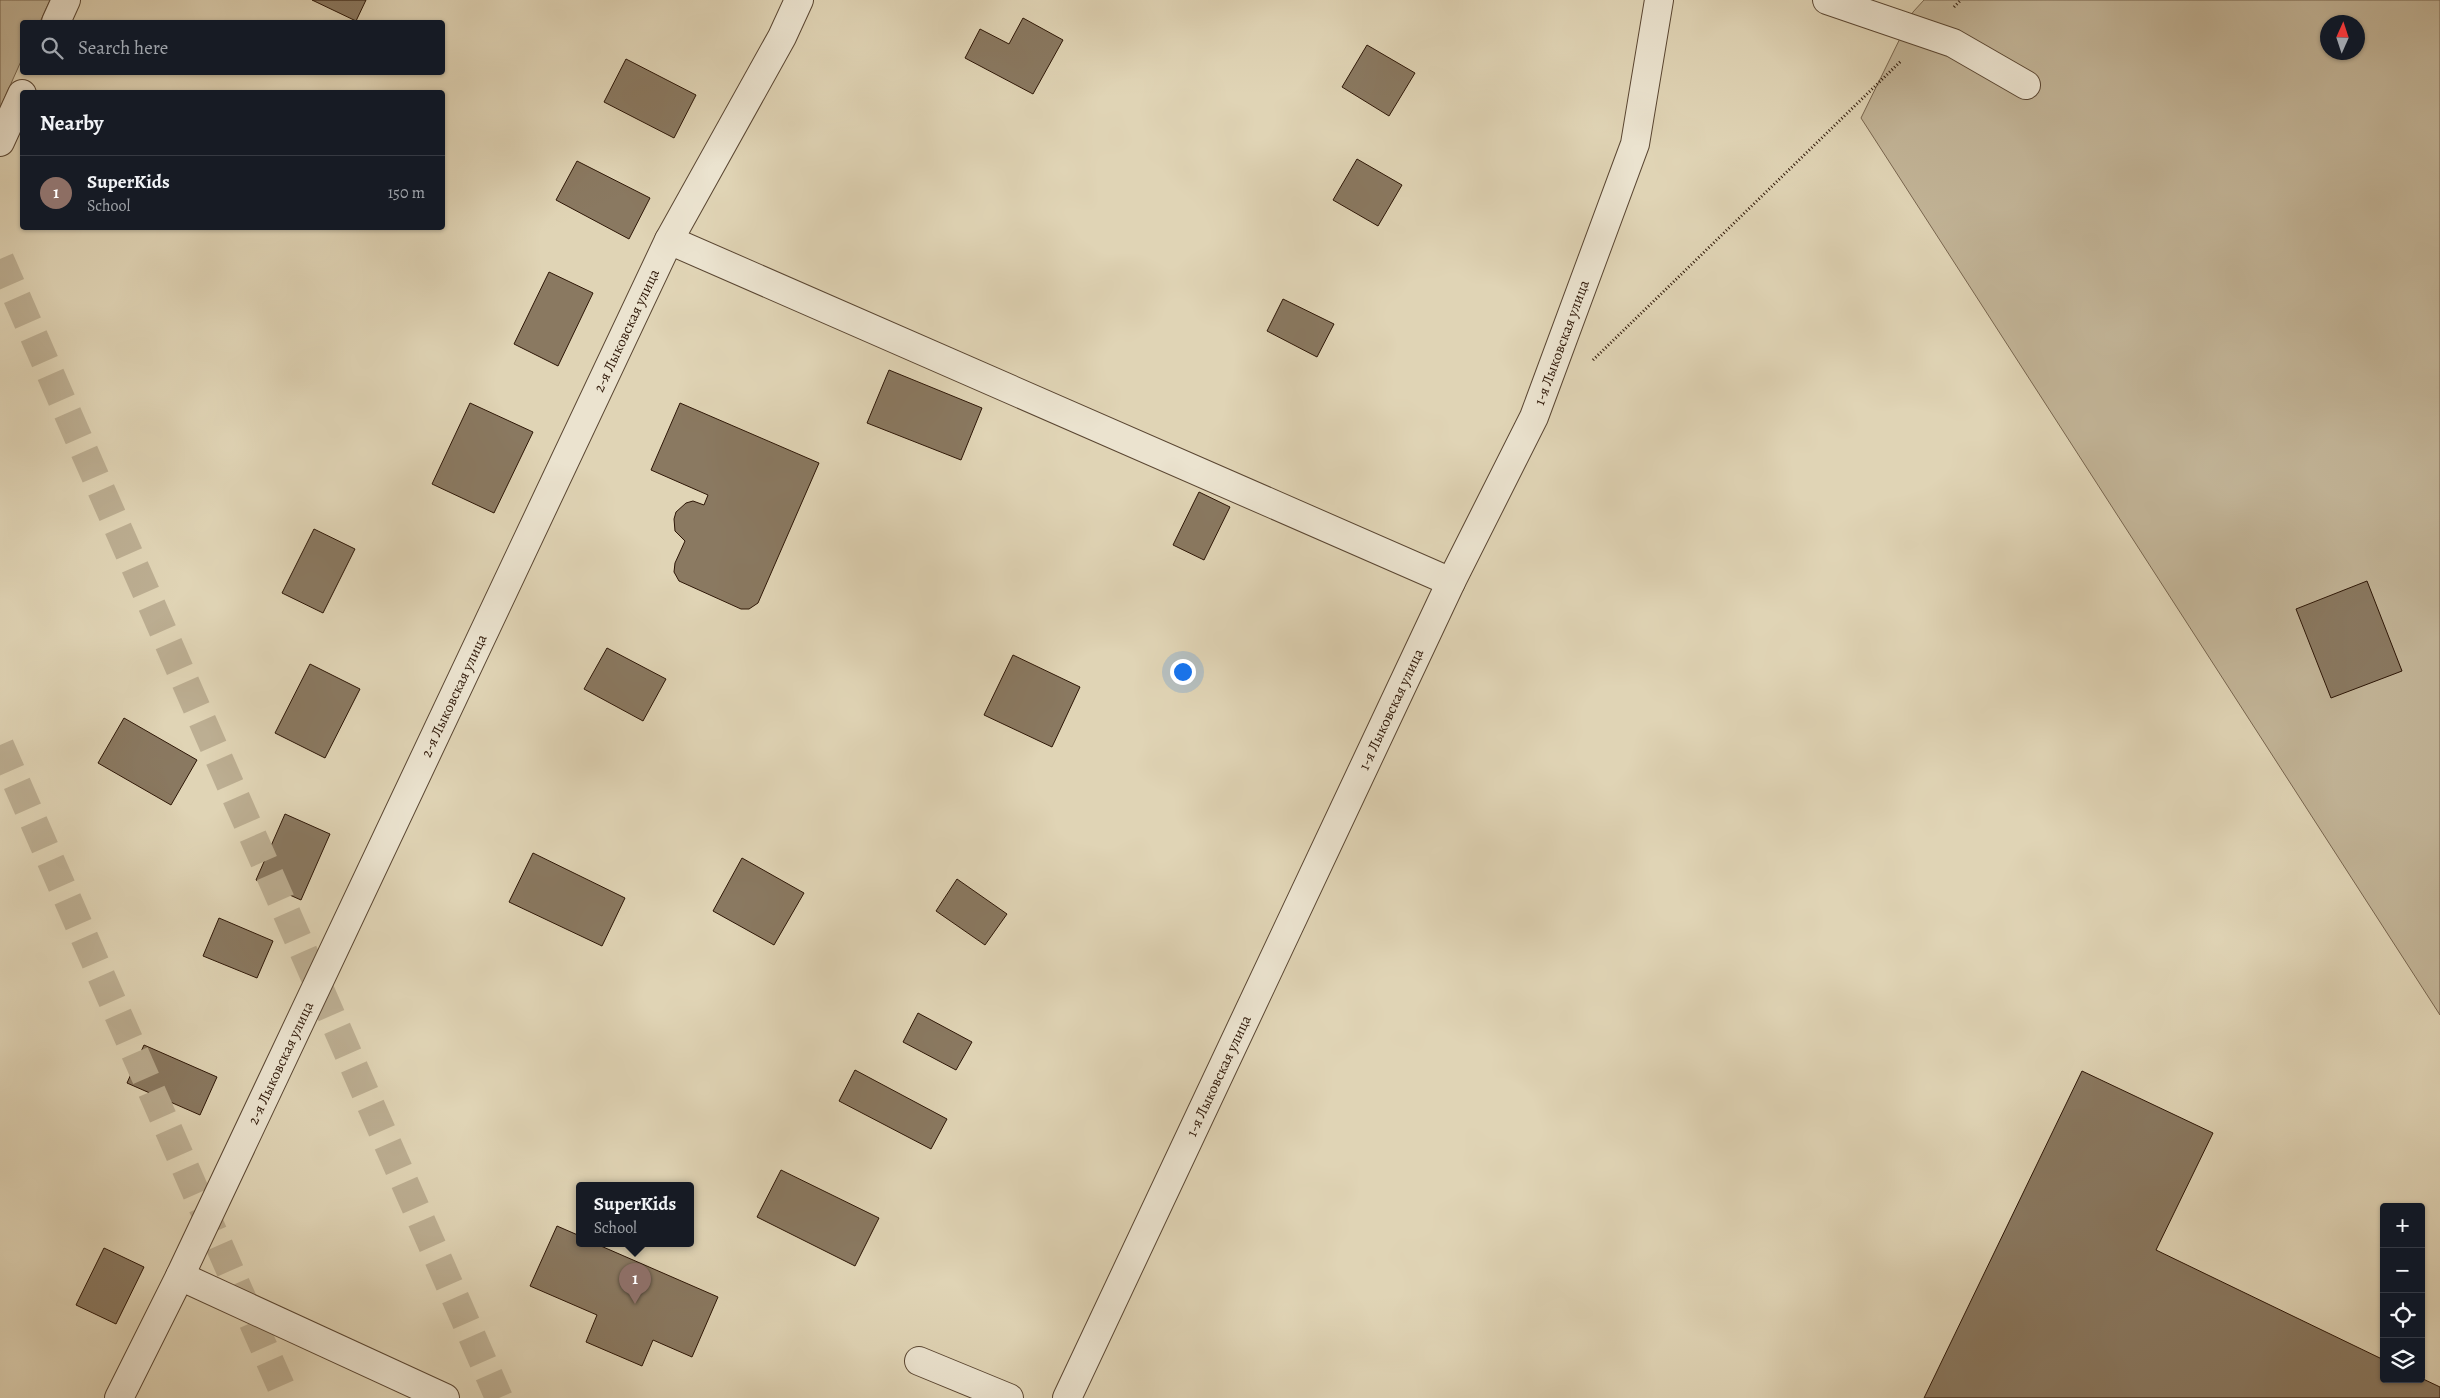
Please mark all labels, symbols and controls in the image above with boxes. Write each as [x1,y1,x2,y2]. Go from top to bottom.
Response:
north arrow [2320,15,2365,60]
search box [20,20,445,75]
icon: search [38,34,66,62]
text: Search here [78,35,168,61]
text: Nearby [40,109,103,137]
text: SuperKids [87,169,170,195]
text: 1 [53,182,59,204]
text: 150 m [388,182,425,204]
text: School [87,195,130,217]
street label: 2-я Лыковская улица [589,265,664,395]
street label: 1-я Лыковская улица [1529,277,1594,408]
street label: 2-я Лыковская улица [416,631,492,761]
street label: 1-я Лыковская улица [1354,645,1428,773]
your location [1170,659,1196,685]
street label: 2-я Лыковская улица [243,998,318,1128]
street label: 1-я Лыковская улица [1181,1012,1256,1140]
popup [576,1182,694,1247]
text: SuperKids [594,1191,676,1217]
map controls [2380,1203,2425,1383]
button: + [2380,1203,2425,1248]
text: School [594,1217,637,1239]
button: − [2380,1248,2425,1293]
pin: 1 [619,1263,651,1304]
button: locate [2380,1293,2425,1338]
button: layers [2380,1338,2425,1383]

